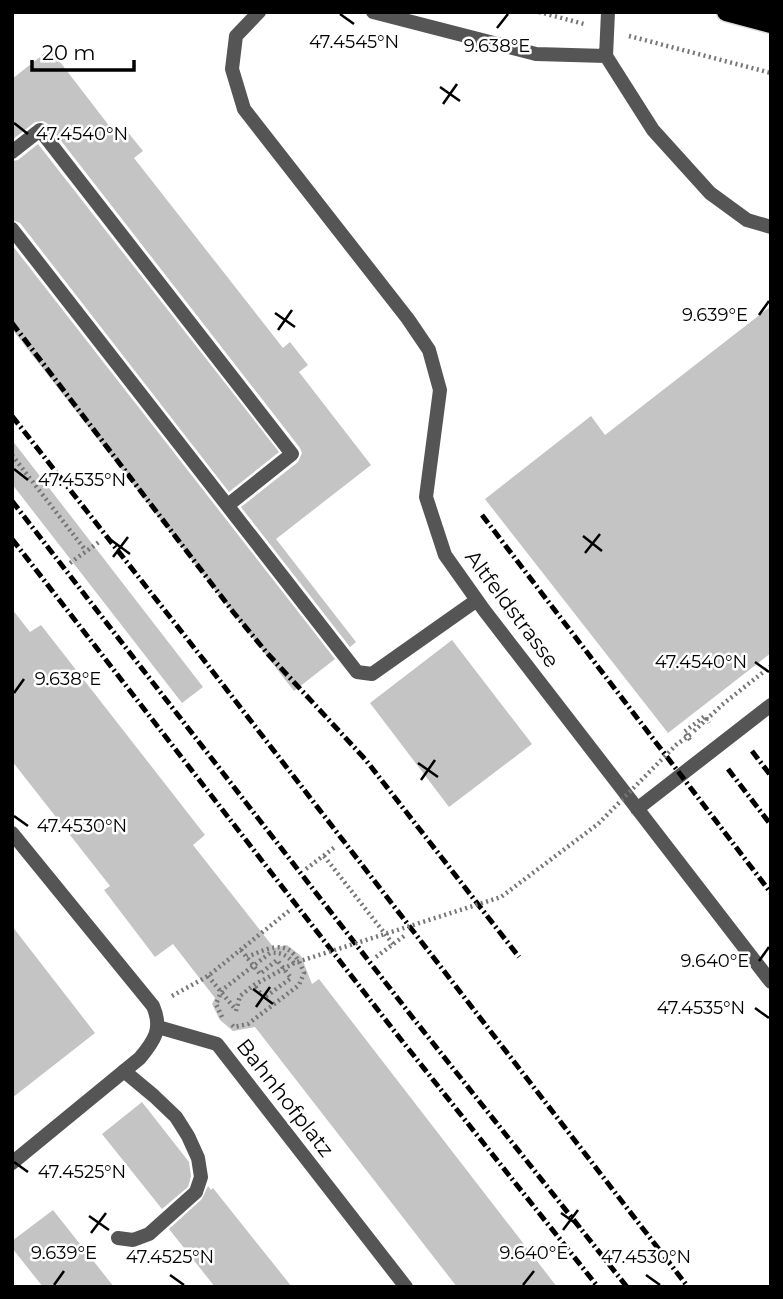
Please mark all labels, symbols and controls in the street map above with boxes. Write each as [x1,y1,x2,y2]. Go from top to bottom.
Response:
scale bar [32,28,133,72]
text: 47.4545°N [309,31,399,53]
text: 9.638°E [464,35,530,57]
text: 20 m [42,40,96,65]
text: 47.4540°N [36,123,128,145]
text: 9.639°E [682,304,748,326]
text: 47.4535°N [38,469,126,491]
street label: Altfeldstrasse [460,545,565,672]
text: 47.4540°N [655,651,747,673]
text: 9.638°E [35,668,101,690]
text: 47.4530°N [37,815,127,837]
text: 9.640°E [681,950,749,972]
text: 47.4535°N [657,997,745,1019]
street label: Bahnhofplatz [232,1034,339,1162]
text: 47.4525°N [38,1161,126,1183]
text: 9.639°E [31,1242,97,1264]
text: 9.640°E [500,1242,568,1264]
text: 47.4525°N [126,1246,214,1268]
text: 47.4530°N [601,1246,691,1268]

